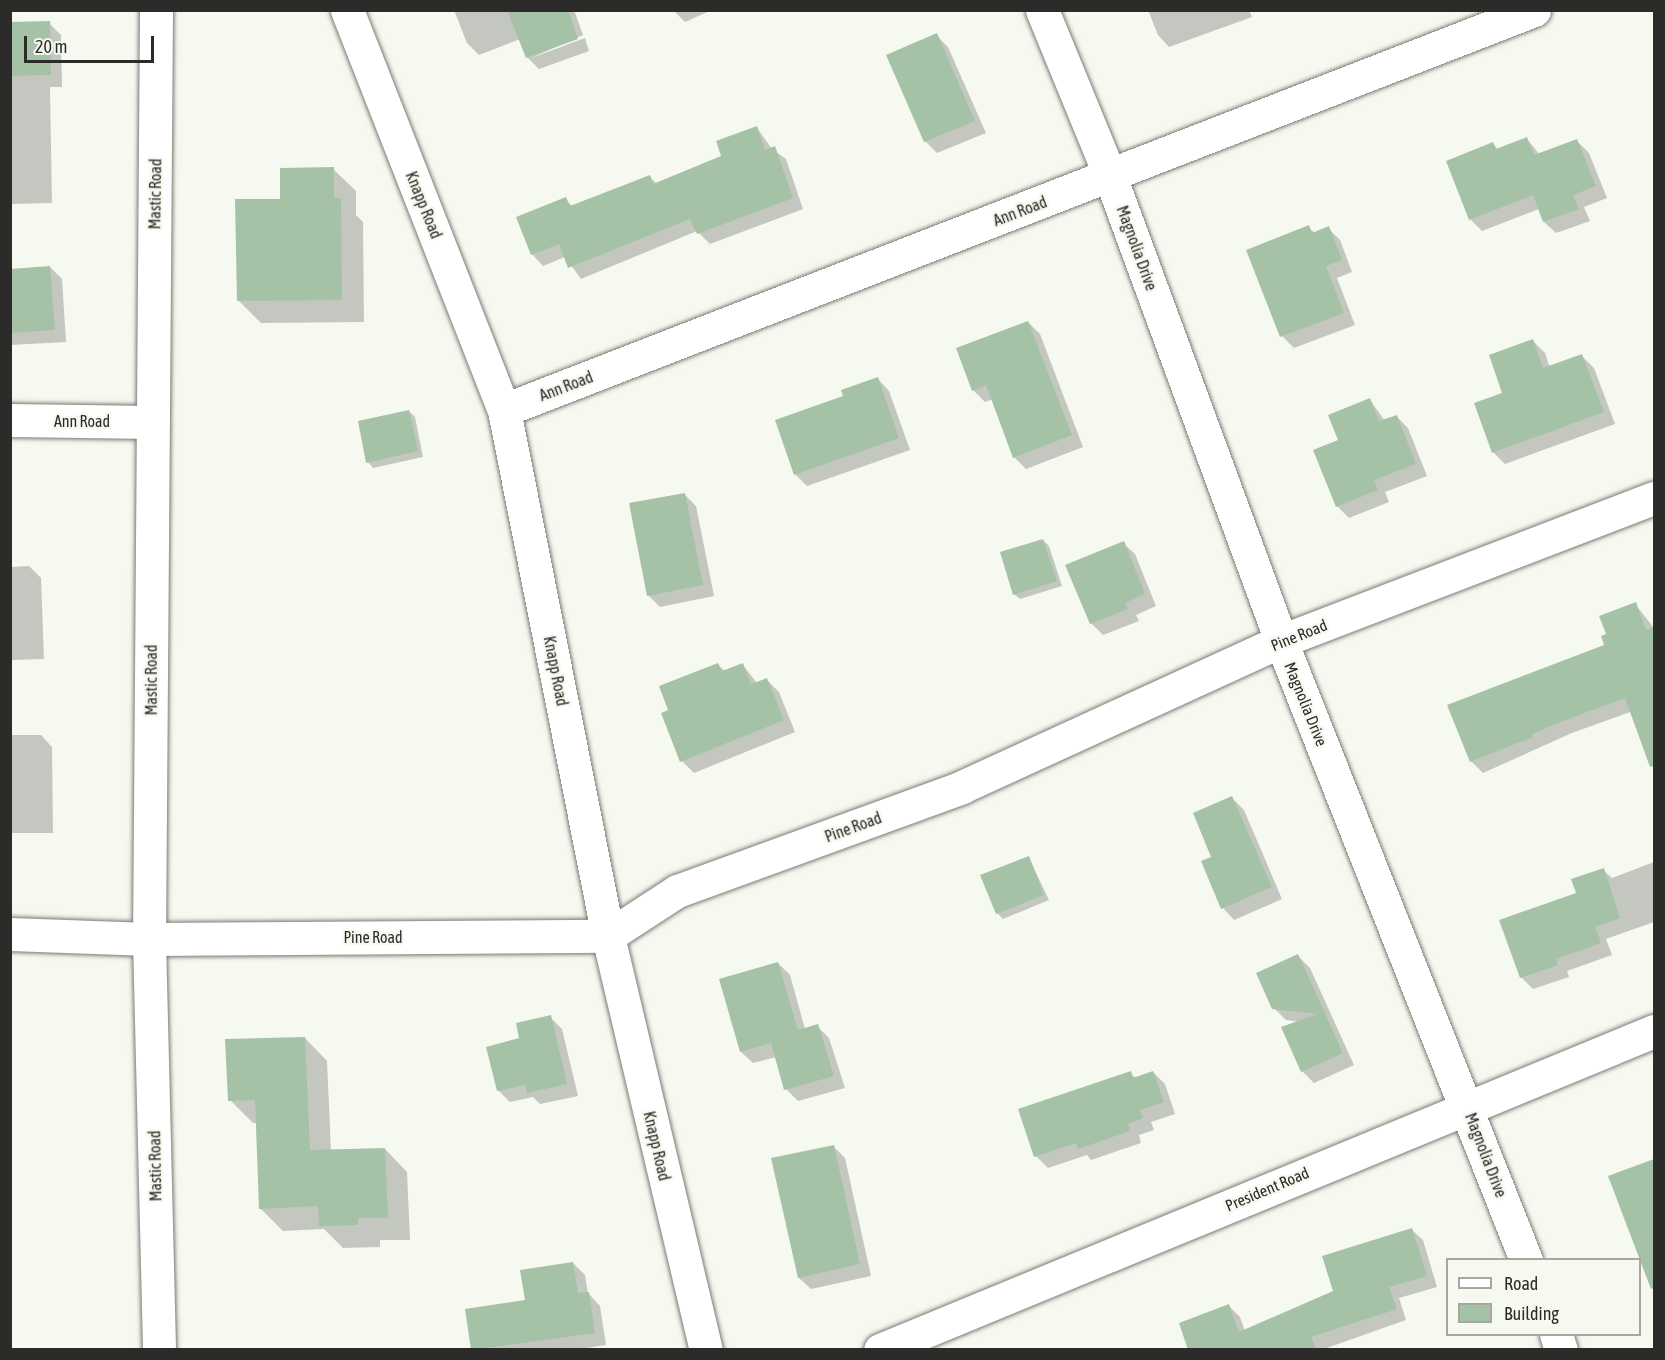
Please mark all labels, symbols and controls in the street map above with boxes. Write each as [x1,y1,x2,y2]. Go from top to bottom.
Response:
scale bar [27,24,158,62]
text: 20 m [35,36,67,57]
street label: Mastic Road [145,158,165,230]
street label: Knapp Road [402,169,446,241]
street label: Ann Road [990,192,1050,230]
street label: Magnolia Drive [1113,203,1161,293]
street label: Ann Road [536,367,596,405]
street label: Ann Road [54,411,110,431]
street label: Pine Road [1268,615,1330,655]
street label: Knapp Road [540,634,572,708]
street label: Mastic Road [141,645,161,715]
street label: Magnolia Drive [1280,659,1332,749]
street label: Pine Road [822,808,884,846]
street label: Pine Road [344,927,402,947]
street label: Knapp Road [640,1109,674,1183]
street label: Magnolia Drive [1461,1110,1511,1200]
street label: Mastic Road [145,1130,165,1202]
street label: President Road [1222,1163,1312,1215]
legend [1446,1258,1641,1336]
text: Road [1504,1273,1538,1294]
text: Building [1504,1303,1559,1324]

